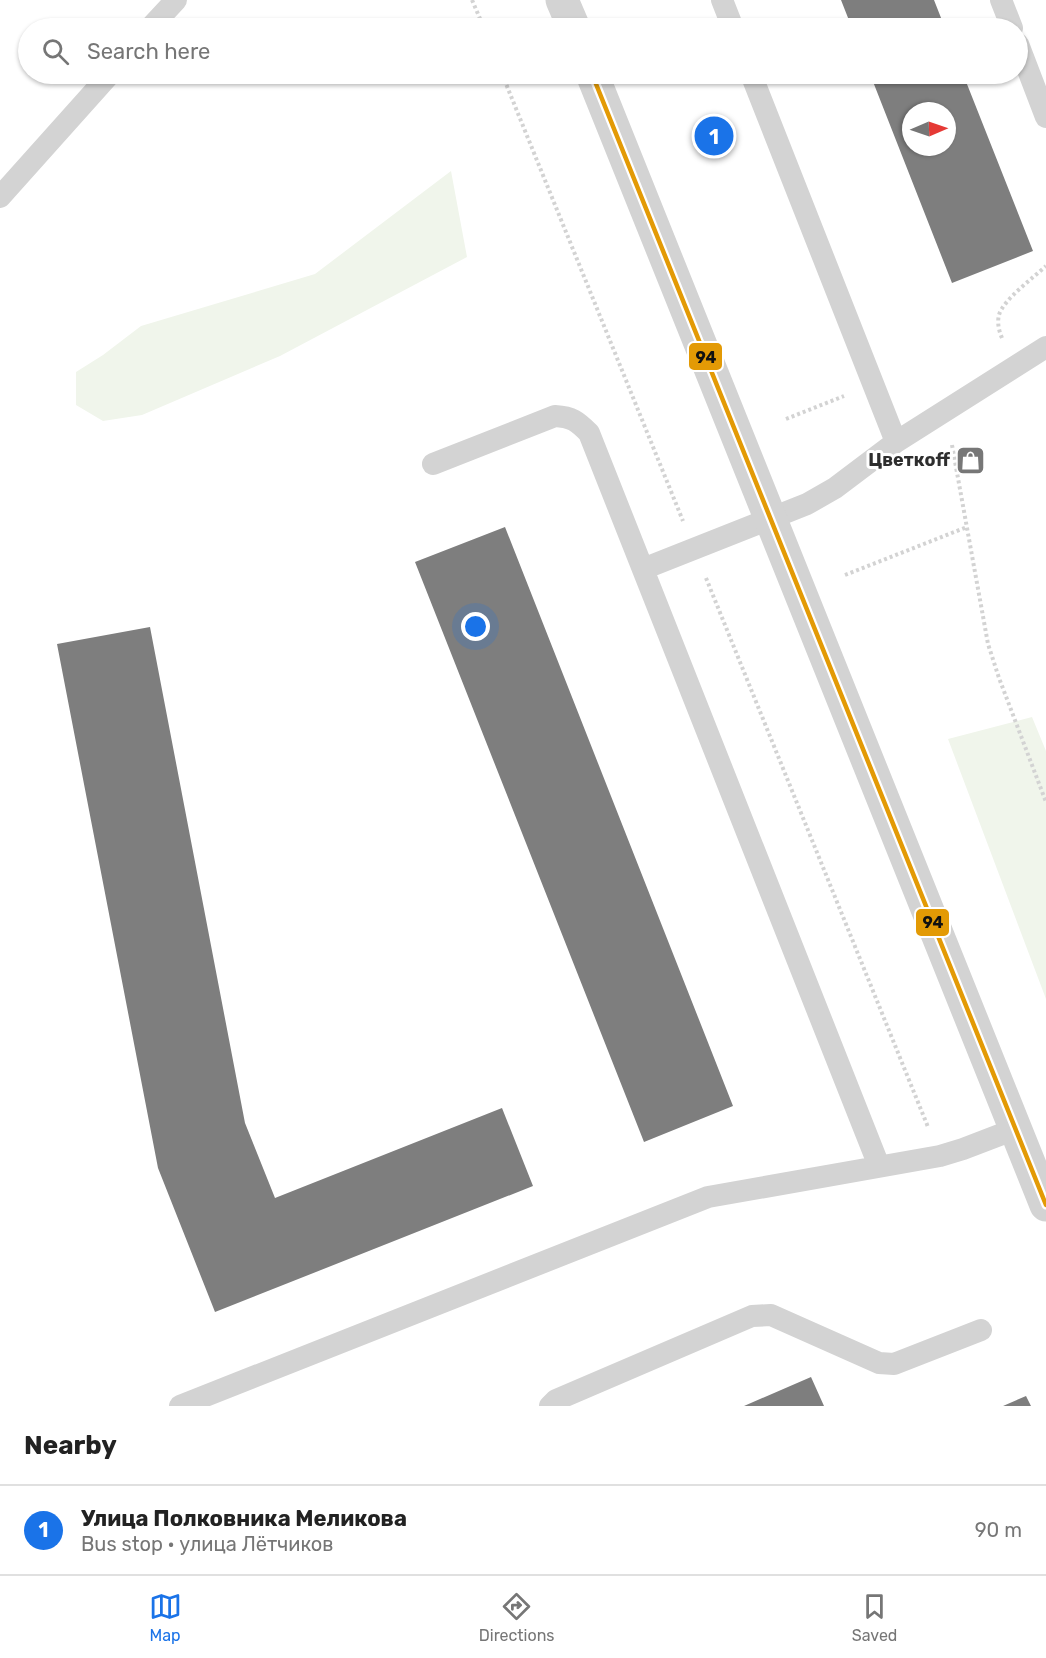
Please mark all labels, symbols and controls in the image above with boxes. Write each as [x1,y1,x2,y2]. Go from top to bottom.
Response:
search box [18,18,1028,84]
icon: search [39,35,72,68]
text: Search here [87,38,210,65]
north arrow [902,102,956,156]
pin: 1 [694,114,734,158]
line badge: 94 [688,342,723,371]
text: 94 [695,348,717,367]
shop icon: Цветкoff [955,444,987,476]
place label: Цветкoff [868,449,950,471]
your location [461,612,490,641]
line badge: 94 [915,908,950,937]
text: 94 [922,913,944,932]
text: Nearby [24,1430,117,1461]
text: Улица Полковника Меликова [81,1505,407,1532]
text: 1 [39,1518,48,1542]
text: 90 m [975,1518,1022,1542]
text: Bus stop · улица Лётчиков [81,1532,333,1556]
tab: Map [149,1590,182,1645]
tab: Directions [479,1590,555,1645]
tab: Saved [852,1590,897,1645]

